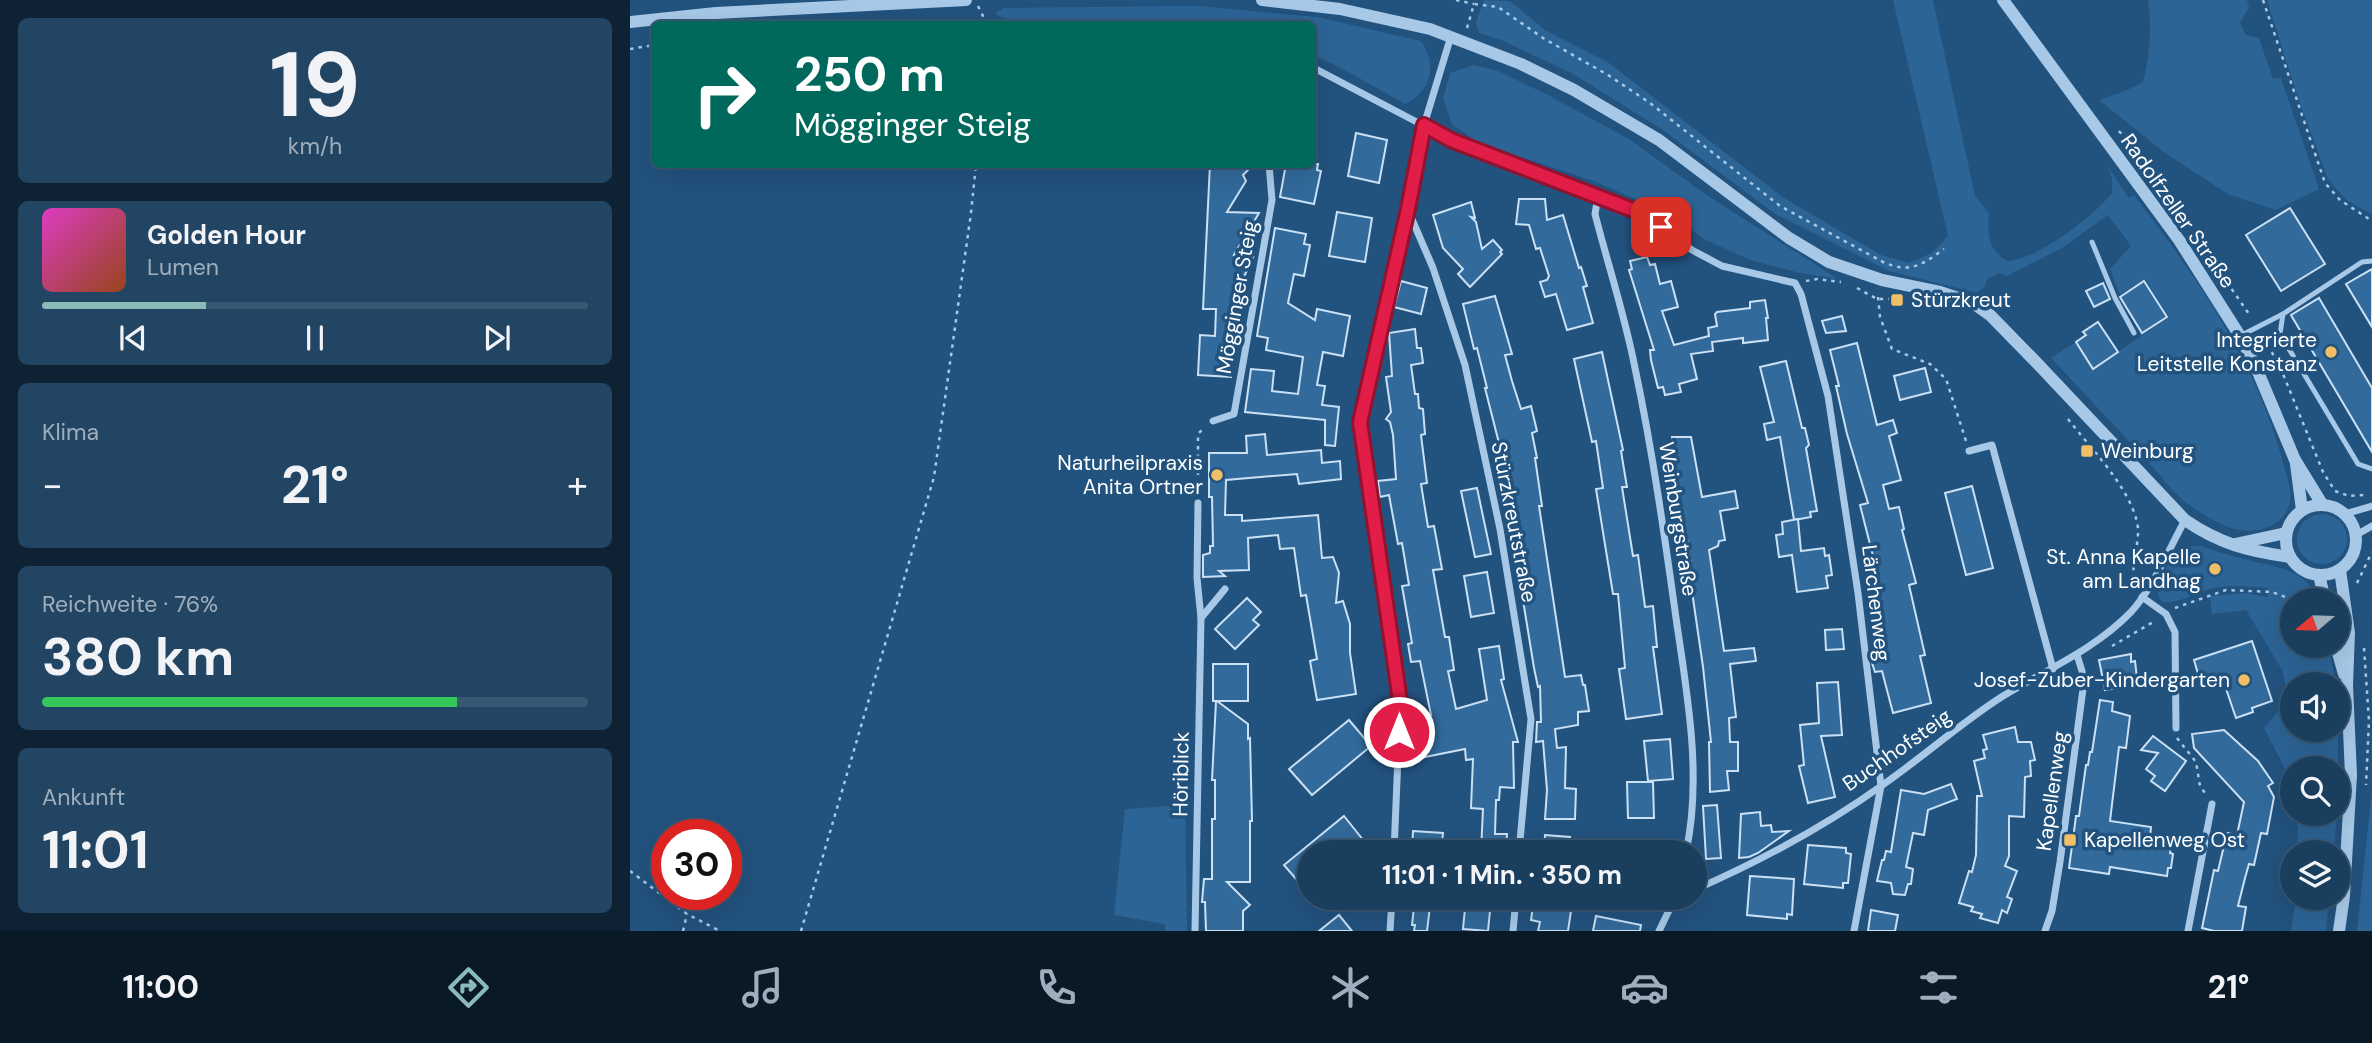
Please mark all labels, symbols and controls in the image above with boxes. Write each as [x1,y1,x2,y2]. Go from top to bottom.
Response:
text: 19 [270,26,360,144]
text: 250 m [794,42,945,106]
icon: right [679,49,770,140]
text: Mögginger Steig [794,104,1031,146]
street label: Radolfzeller Straße [2114,128,2242,294]
text: km/h [288,131,342,161]
pin [1631,197,1691,257]
icon: arrive [1642,208,1680,246]
text: Golden Hour [147,218,306,252]
street label: Mögginger Steig [1210,218,1264,376]
text: Lumen [147,252,219,282]
place label: Stürzkreut [1911,286,2011,314]
marker: Stürzkreut [1889,292,1905,308]
icon: previous [114,319,152,357]
icon: pause [296,319,334,357]
icon: next [478,319,516,357]
place label: Integrierte Leitstelle Konstanz [2137,326,2317,378]
marker: Integrierte Leitstelle Konstanz [2323,344,2339,360]
text: Klima [42,417,99,447]
place label: Weinburg [2101,437,2194,465]
street label: Stürzkreutstraße [1485,439,1543,605]
street label: Weinburgstraße [1652,440,1704,598]
marker: Weinburg [2079,443,2095,459]
place label: Naturheilpraxis Anita Ortner [1057,449,1203,501]
text: 21° [281,451,349,519]
text: − [42,460,63,510]
text: + [567,460,588,510]
marker: Naturheilpraxis Anita Ortner [1209,467,1225,483]
street label: Lärchenweg [1855,543,1897,663]
place label: St. Anna Kapelle am Landhag [2046,543,2201,595]
marker: St. Anna Kapelle am Landhag [2207,561,2223,577]
north arrow [2280,588,2350,658]
map controls [2280,588,2350,910]
text: Reichweite · 76% [42,589,218,619]
text: 380 km [42,623,234,691]
place label: Josef-Zuber-Kindergarten [1974,666,2230,694]
marker: Josef-Zuber-Kindergarten [2236,672,2252,688]
button: sound [2280,672,2350,742]
position arrow [1362,695,1436,769]
street label: Buchhofsteig [1837,702,1957,798]
street label: Kapellenweg [2030,729,2074,853]
street label: Höriblick [1166,731,1196,817]
button: search [2280,756,2350,826]
text: Ankunft [42,782,125,812]
text: 11:01 [42,816,149,884]
speed limit sign: 30 [651,819,742,910]
place label: Kapellenweg Ost [2084,826,2245,854]
marker: Kapellenweg Ost [2062,832,2078,848]
button: layers [2280,840,2350,910]
text: 11:01 · 1 Min. · 350 m [1382,858,1622,892]
icon: directions [444,963,493,1012]
icon: music [738,963,787,1012]
icon: phone [1032,963,1081,1012]
icon: climate [1326,963,1375,1012]
icon: car [1620,963,1669,1012]
icon: filters [1914,963,1963,1012]
text: 11:00 [122,966,199,1008]
text: 21° [2208,966,2249,1008]

